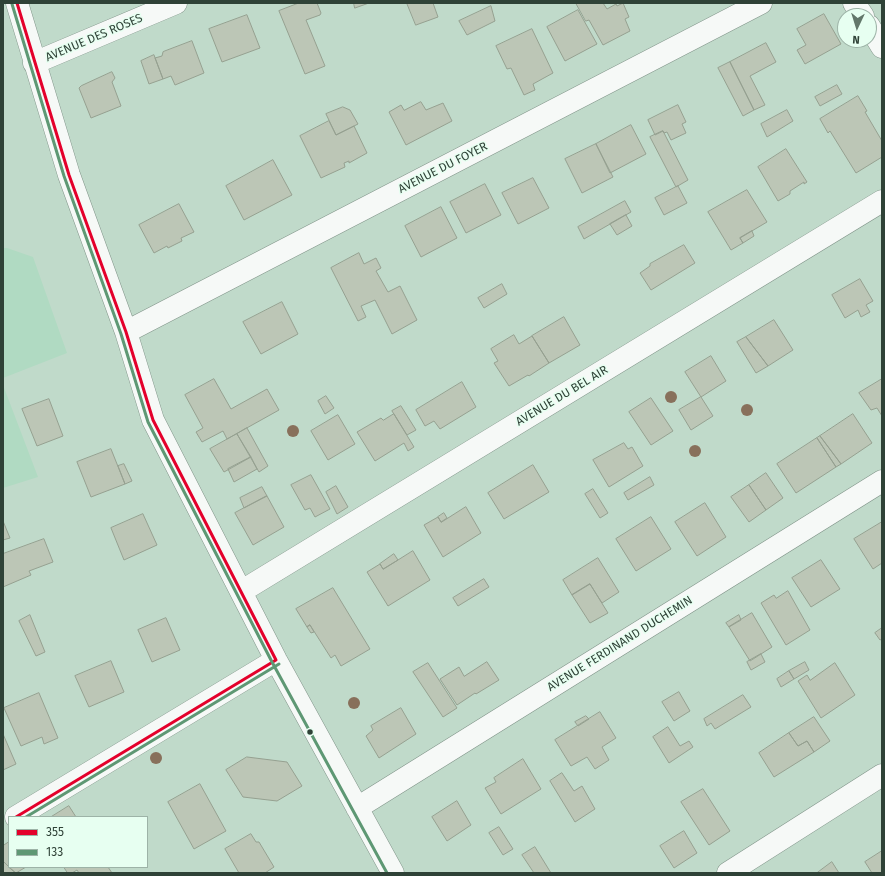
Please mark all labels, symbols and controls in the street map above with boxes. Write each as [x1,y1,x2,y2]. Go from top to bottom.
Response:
north arrow [837,8,877,48]
street label: AVENUE DES ROSES [43,11,145,65]
text: N [852,33,860,46]
street label: AVENUE DU FOYER [396,139,490,197]
street label: AVENUE DU BEL AIR [513,363,611,429]
street label: AVENUE FERDINAND DUCHEMIN [545,593,695,695]
unlabelled marker [305,727,315,737]
legend [8,816,148,868]
text: 355 [46,825,64,839]
text: 133 [46,845,63,859]

